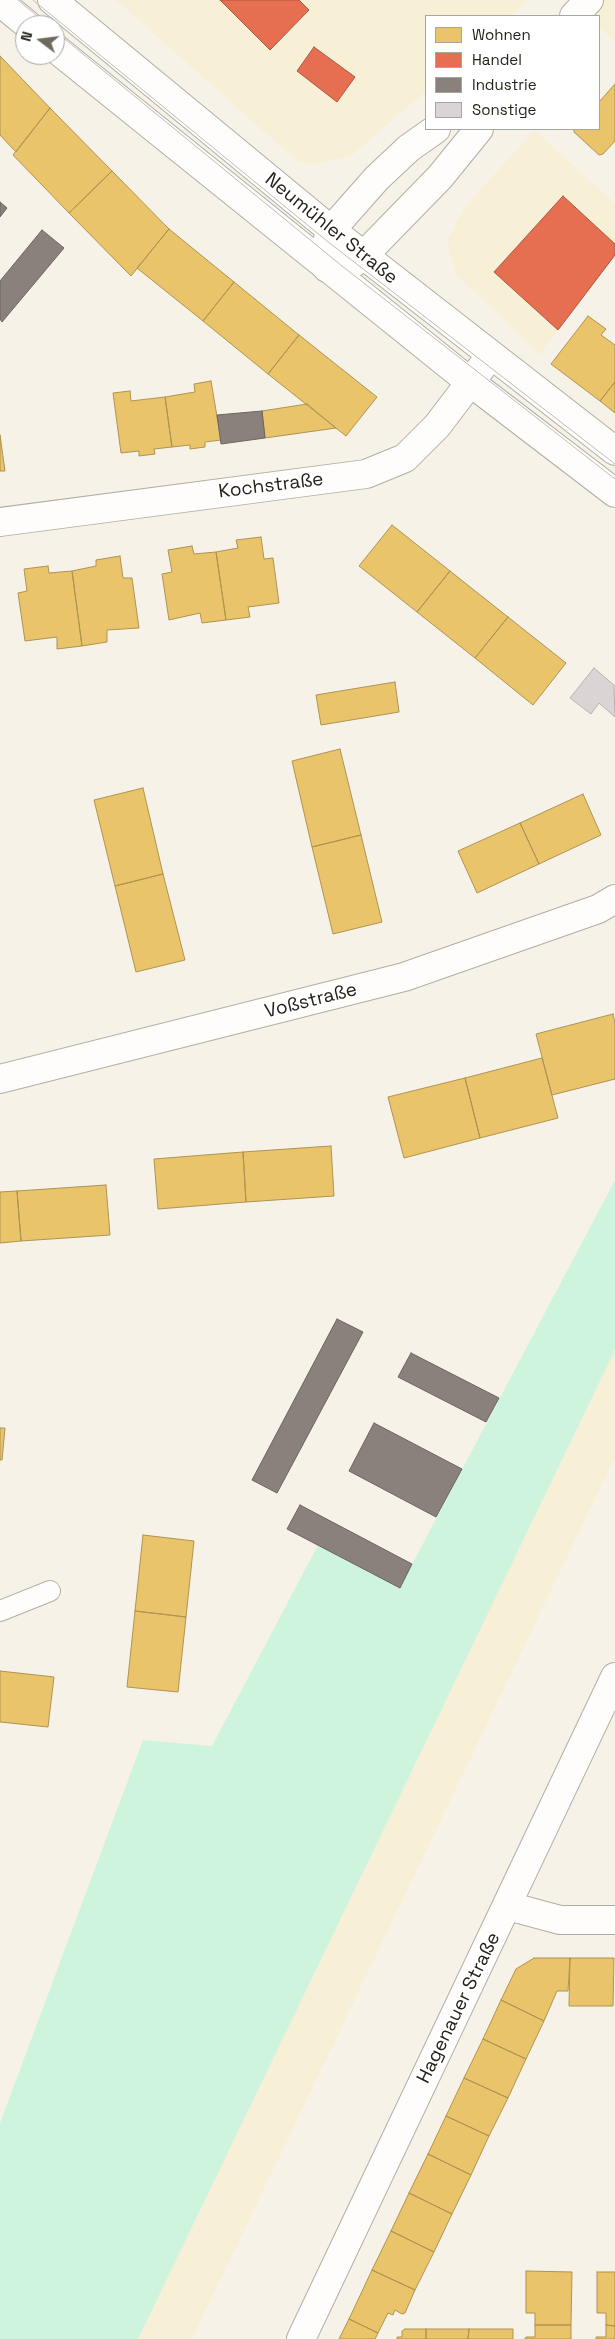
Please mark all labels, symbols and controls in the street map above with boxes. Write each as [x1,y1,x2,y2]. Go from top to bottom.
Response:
north arrow [15,15,65,65]
legend [425,15,600,130]
text: Wohnen [472,25,531,44]
text: N [17,30,36,43]
text: Handel [472,50,522,69]
text: Industrie [472,75,537,94]
text: Sonstige [472,100,536,119]
street label: Neumühler Straße [260,168,402,290]
street label: Kochstraße [217,468,325,504]
street label: Voßstraße [263,979,359,1023]
street label: Hagenauer Straße [413,1929,505,2087]

